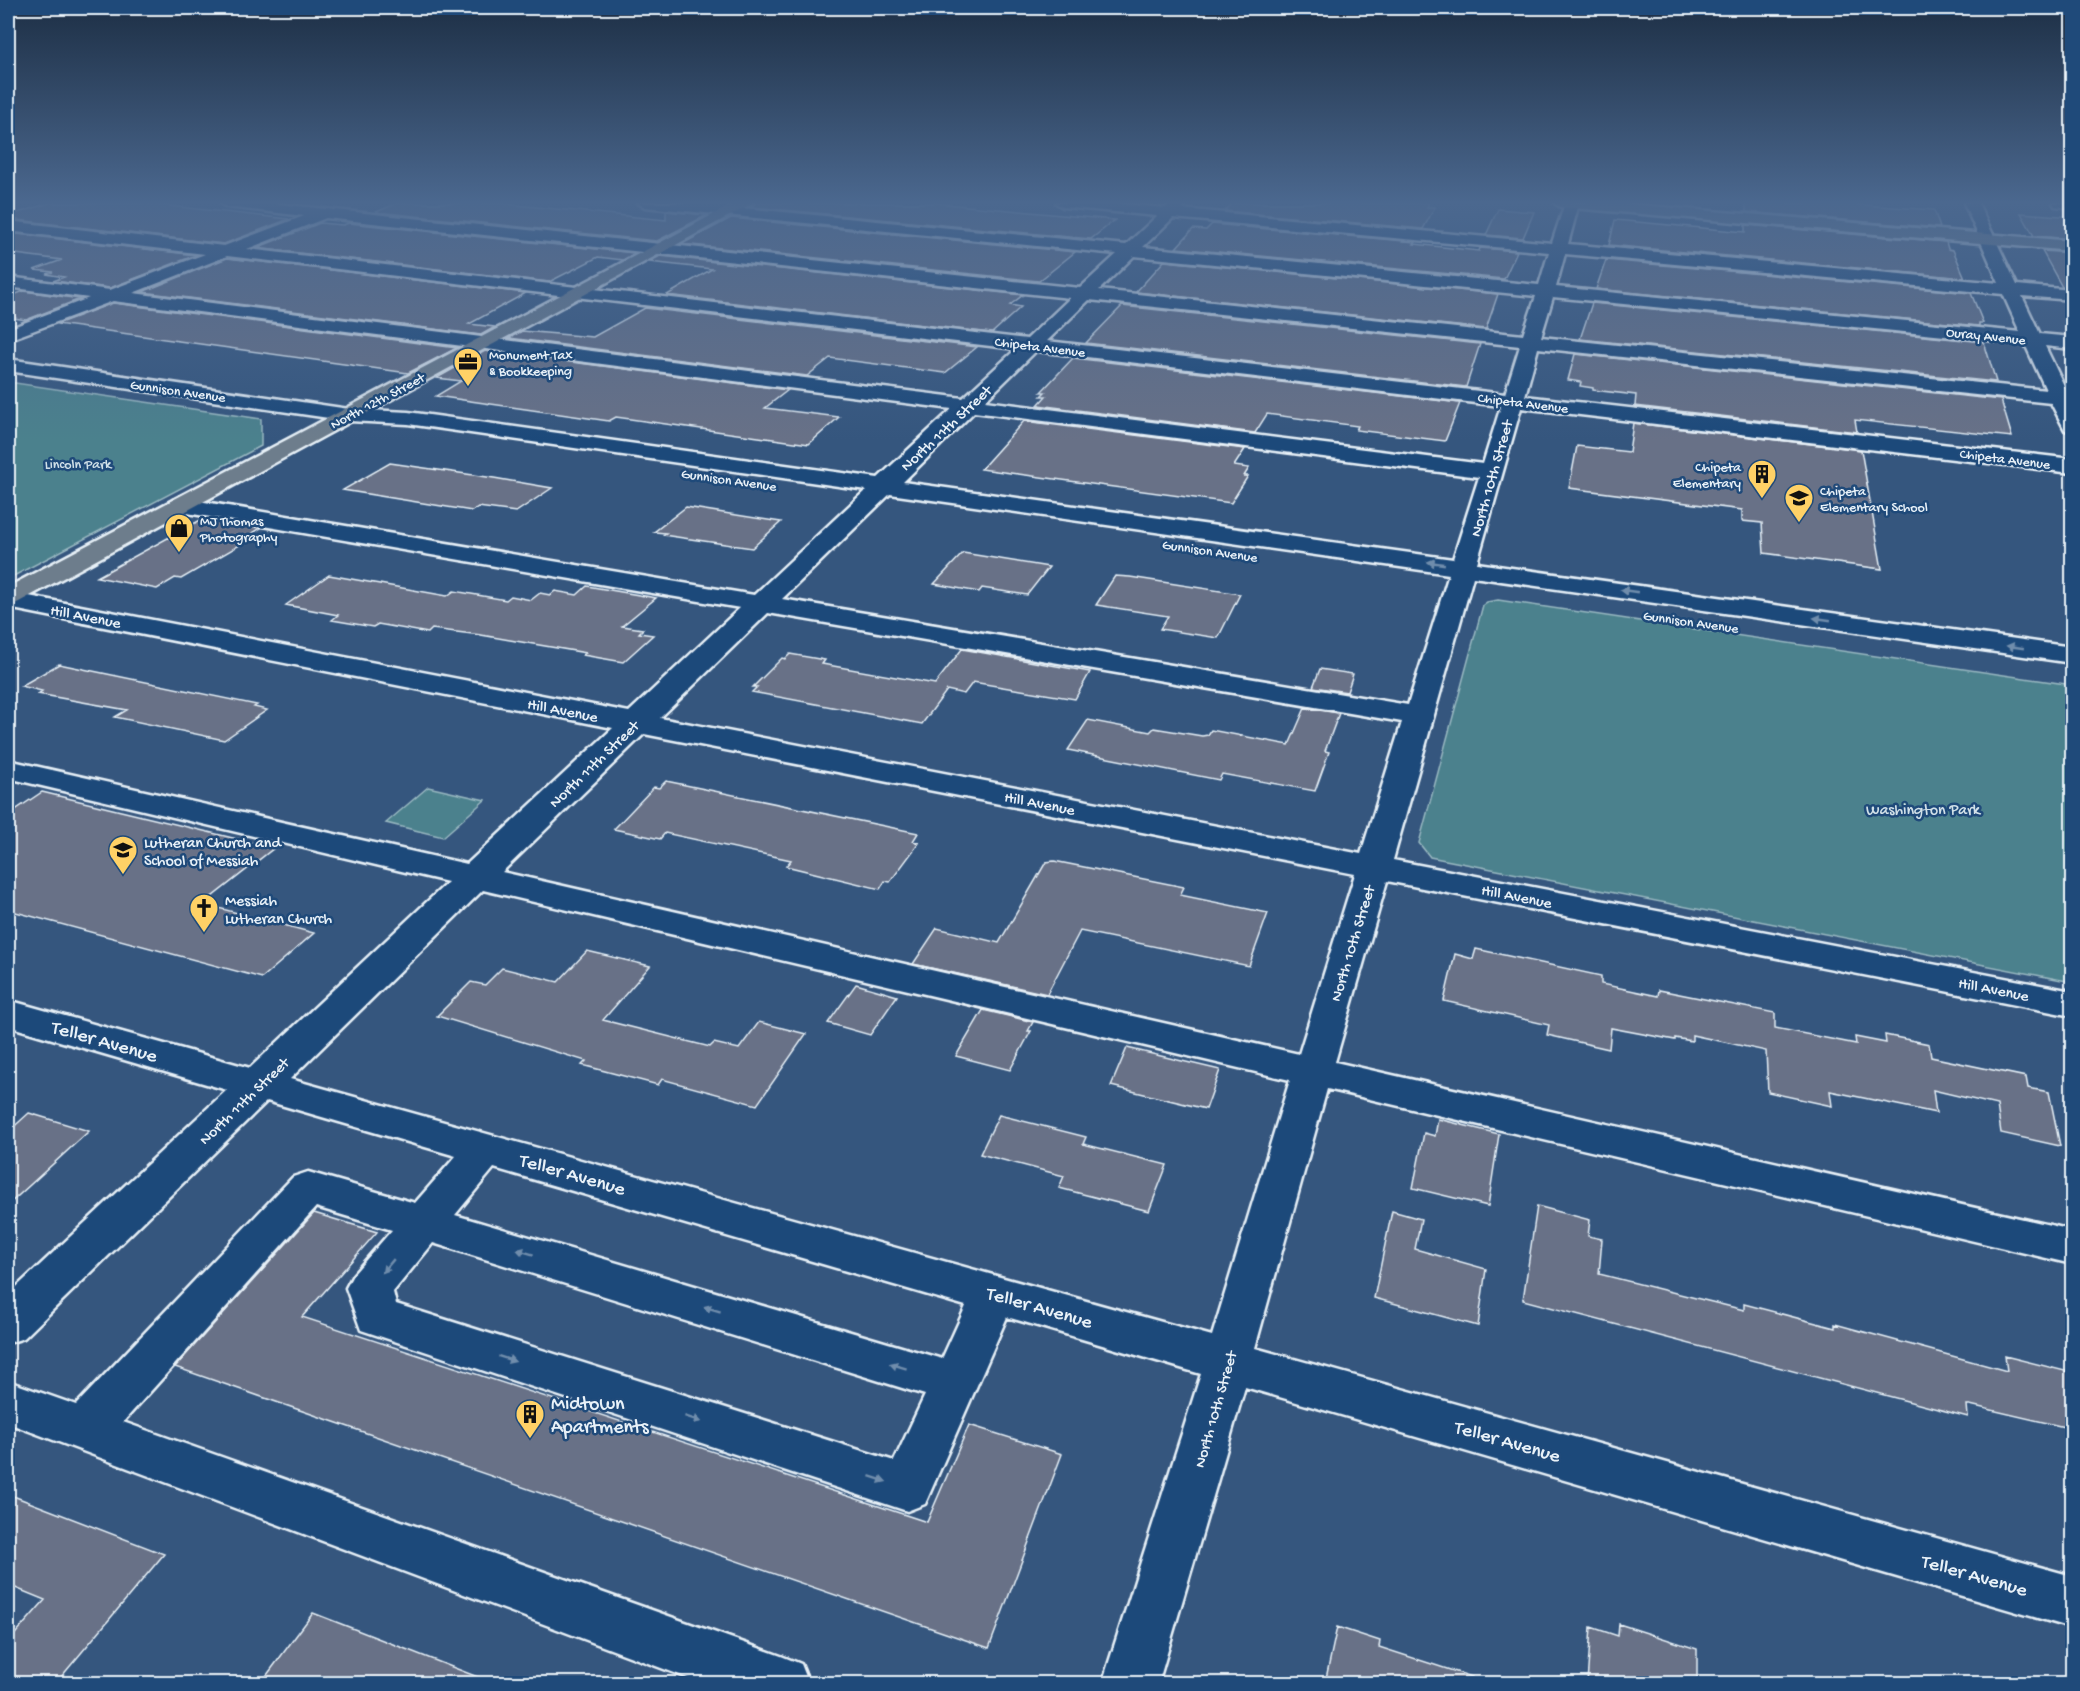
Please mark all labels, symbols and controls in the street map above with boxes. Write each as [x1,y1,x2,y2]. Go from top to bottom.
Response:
street label: Ouray Avenue [1945,325,2027,350]
street label: Chipeta Avenue [993,334,1087,363]
office icon: Monument Tax & Bookkeeping [452,346,484,388]
place label: Monument Tax & Bookkeeping [489,348,573,381]
street label: North 12th Street [328,370,429,434]
street label: Gunnison Avenue [129,377,227,408]
street label: North 11th Street [898,381,998,477]
street label: Chipeta Avenue [1476,390,1570,419]
street label: North 10th Street [1468,417,1520,539]
street label: Chipeta Avenue [1958,446,2052,475]
park label: Lincoln Park [45,457,113,474]
building icon: Chipeta Elementary [1746,458,1778,500]
place label: Chipeta Elementary [1673,460,1742,493]
street label: Gunnison Avenue [680,466,778,497]
school or university icon: Chipeta Elementary School [1783,482,1815,524]
place label: Chipeta Elementary School [1820,484,1928,517]
shop icon: MJ Thomas Photography [163,512,195,554]
place label: MJ Thomas Photography [199,514,278,547]
street label: Gunnison Avenue [1161,537,1259,568]
one-way arrow [1426,559,1445,568]
one-way arrow [1619,587,1638,596]
street label: Hill Avenue [48,602,123,635]
street label: Gunnison Avenue [1642,608,1740,639]
one-way arrow [1812,615,1831,624]
one-way arrow [2005,642,2024,651]
street label: Hill Avenue [525,696,600,729]
street label: North 11th Street [546,717,645,813]
street label: Hill Avenue [1002,789,1077,822]
park label: Washington Park [1866,802,1982,821]
school or university icon: Lutheran Church and School of Messiah [107,834,139,876]
place label: Lutheran Church and School of Messiah [144,835,282,872]
street label: North 10th Street [1328,882,1381,1004]
street label: Hill Avenue [1479,882,1554,915]
church icon: Messiah Lutheran Church [188,892,220,934]
place label: Messiah Lutheran Church [225,893,333,930]
street label: Hill Avenue [1956,975,2031,1008]
street label: Teller Avenue [47,1017,160,1070]
street label: North 11th Street [196,1054,295,1150]
street label: Teller Avenue [515,1150,628,1203]
one-way arrow [516,1247,534,1256]
one-way arrow [382,1258,395,1273]
street label: Teller Avenue [982,1283,1095,1336]
one-way arrow [703,1304,721,1313]
street label: North 10th Street [1192,1348,1244,1470]
one-way arrow [498,1355,516,1364]
one-way arrow [889,1361,907,1370]
place label: Midtown Apartments [551,1394,649,1440]
building icon: Midtown Apartments [514,1398,546,1440]
one-way arrow [684,1415,702,1424]
street label: Teller Avenue [1450,1417,1563,1470]
one-way arrow [869,1475,887,1484]
street label: Teller Avenue [1917,1551,2030,1604]

